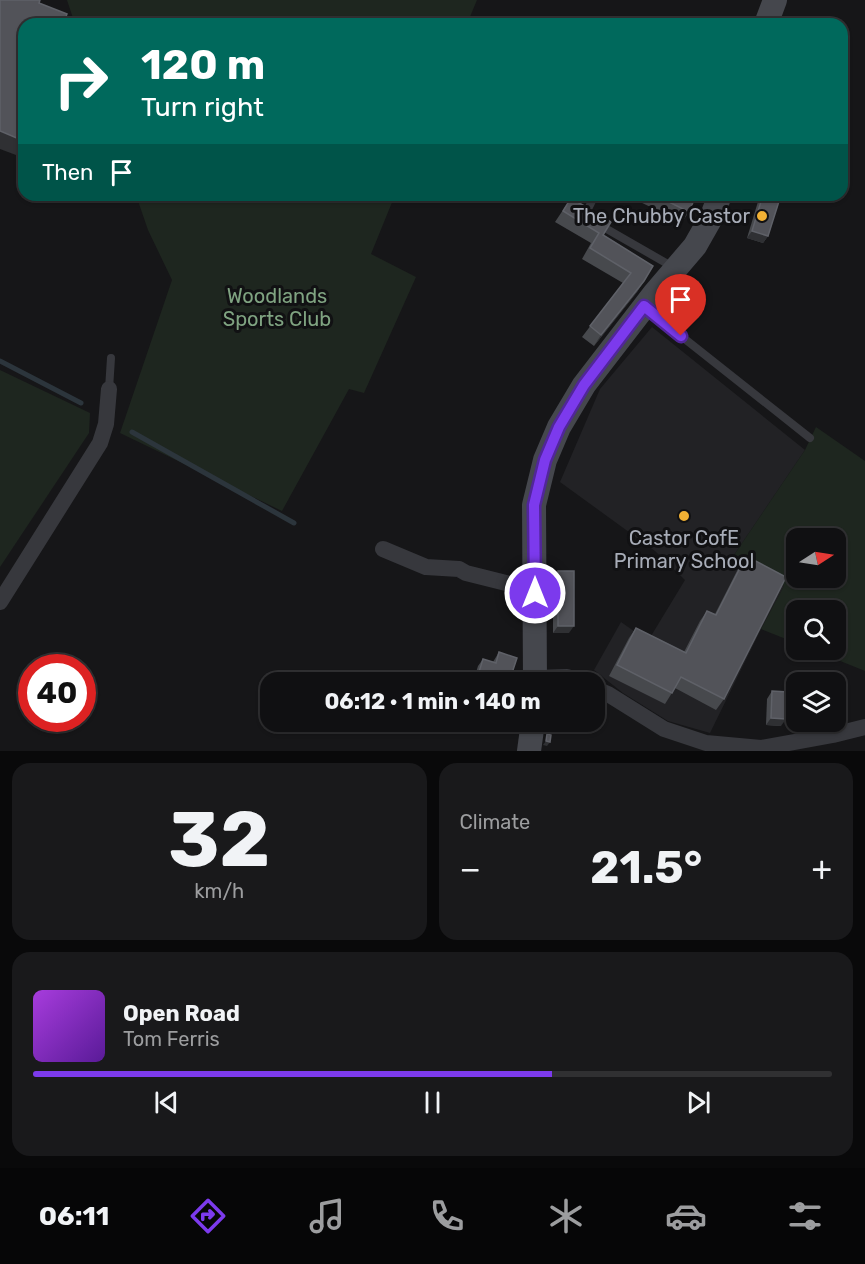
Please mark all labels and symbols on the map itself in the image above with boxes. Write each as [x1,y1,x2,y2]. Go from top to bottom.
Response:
place label: The Chubby Castor [573,204,750,228]
marker: The Chubby Castor [755,209,769,223]
pin [655,274,706,336]
park label: Woodlands Sports Club [223,284,331,331]
marker: Castor CofE Primary School [677,509,691,523]
place label: Castor CofE Primary School [614,526,754,573]
north arrow [786,528,846,588]
position arrow [503,561,567,625]
speed limit sign: 40 [18,654,96,732]

